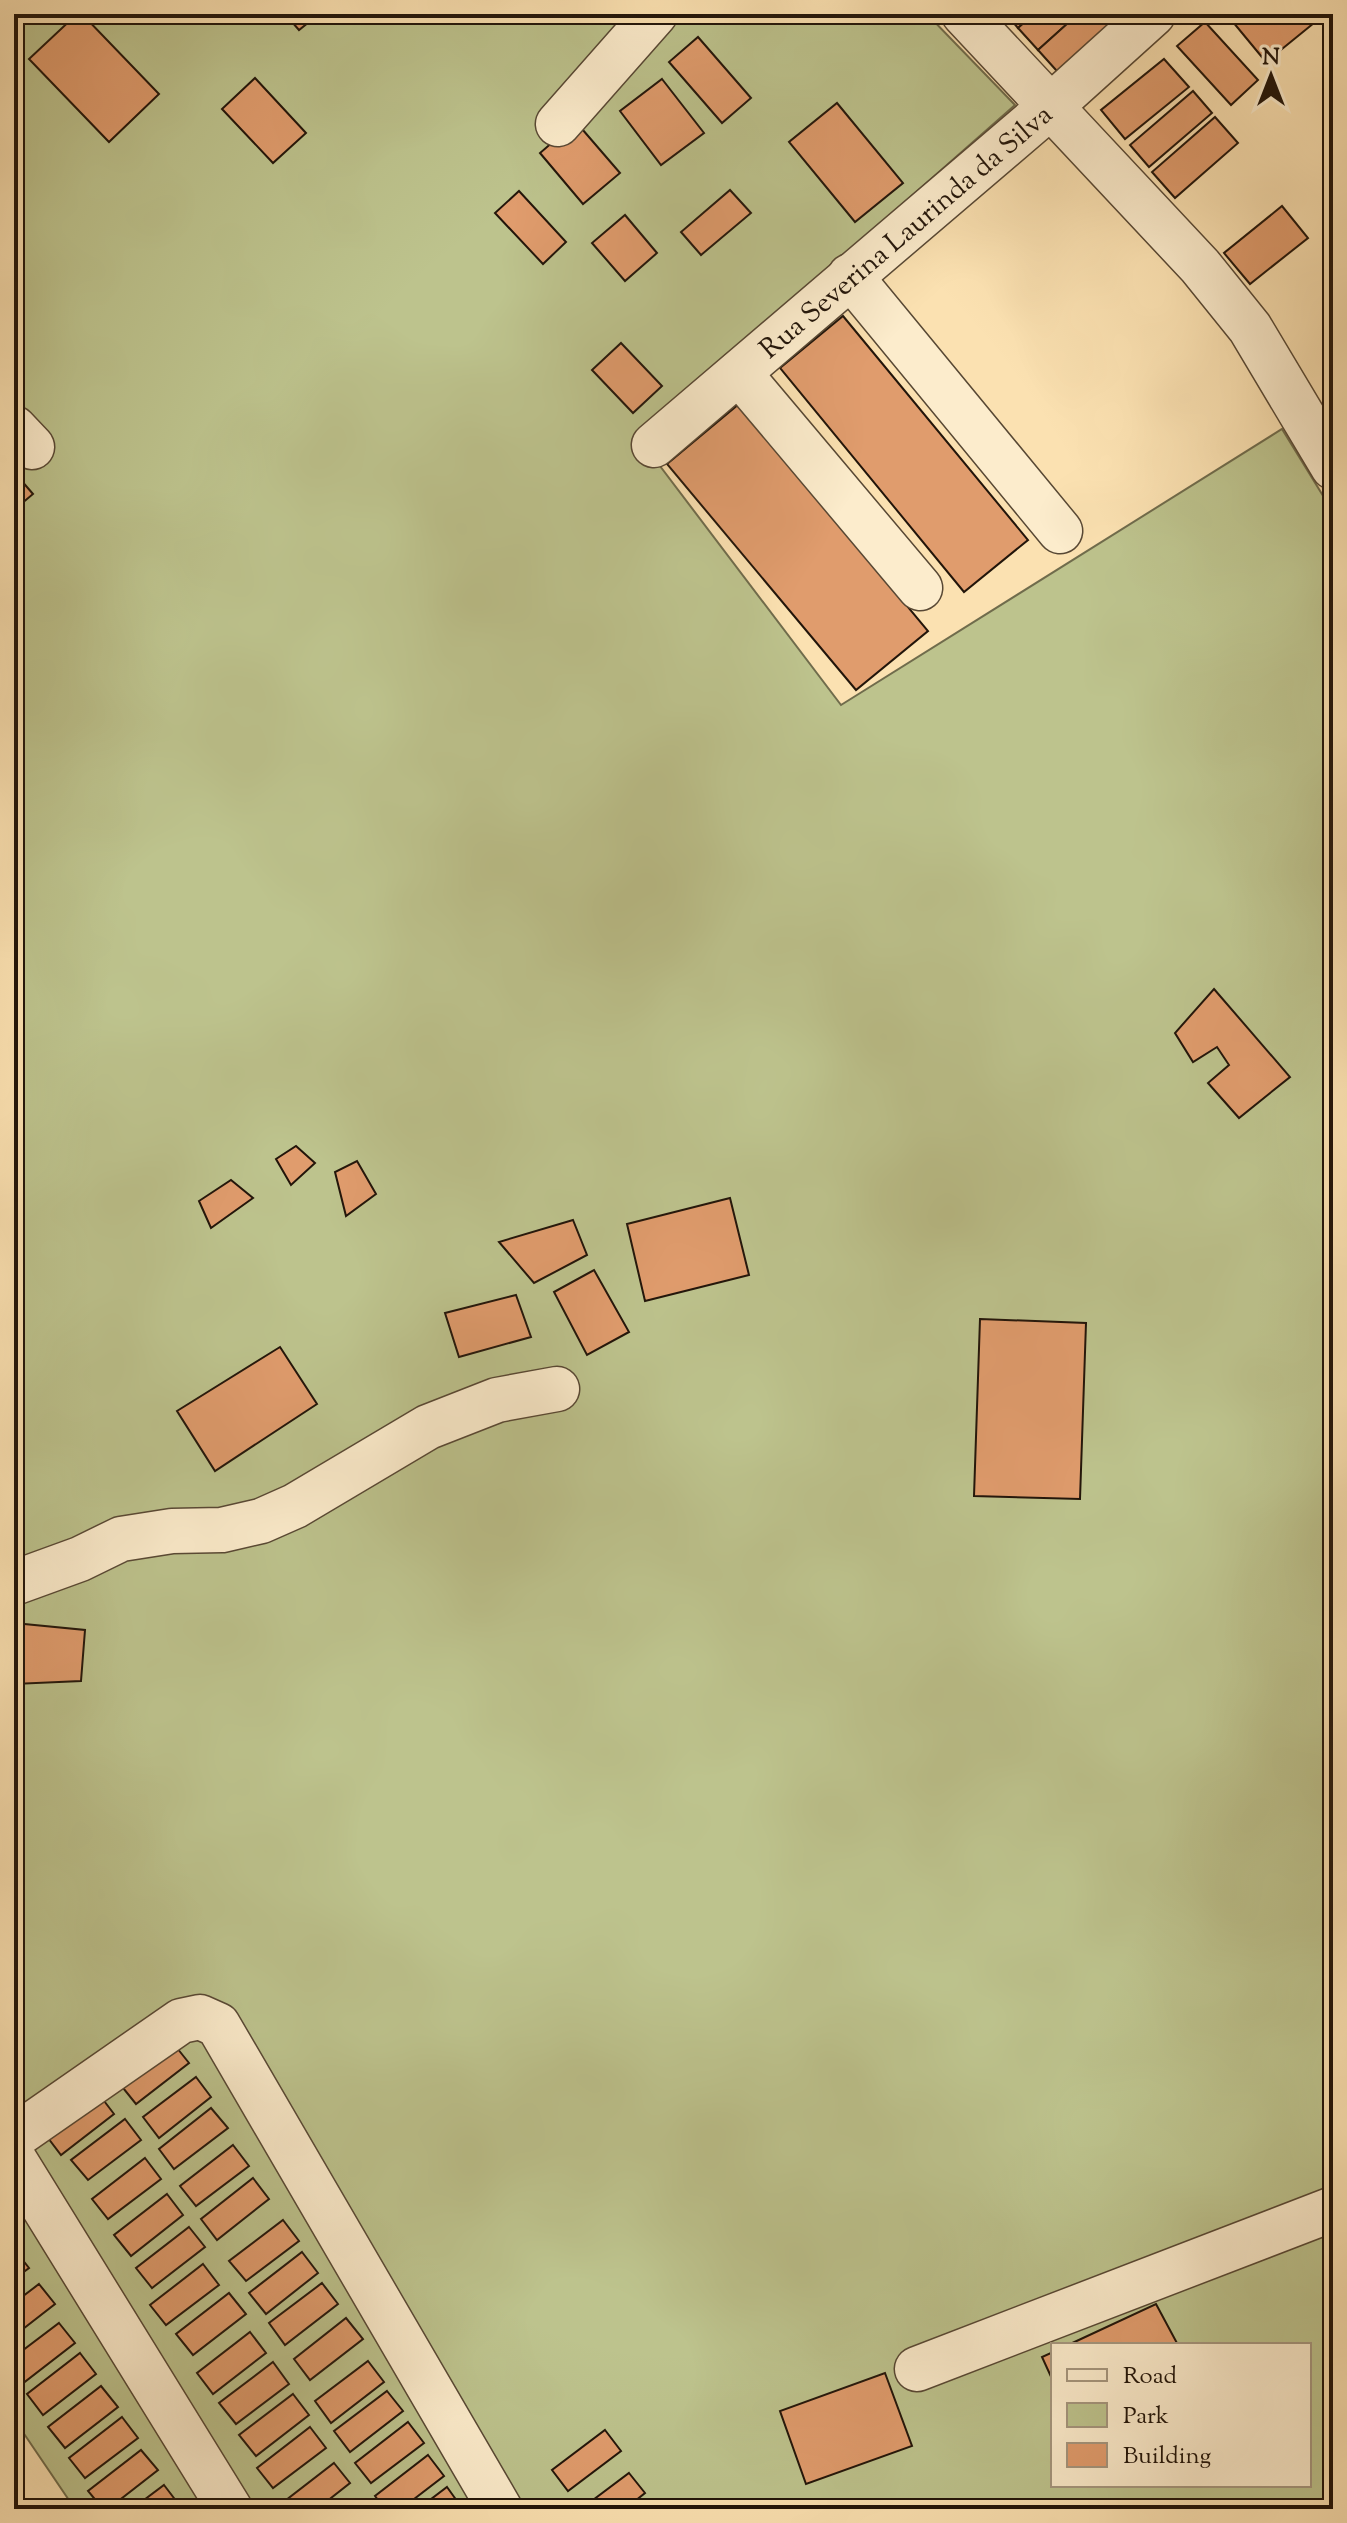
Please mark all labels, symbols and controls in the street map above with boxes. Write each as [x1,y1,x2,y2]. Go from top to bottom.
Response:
north arrow [1231,36,1311,116]
text: N [1262,43,1280,75]
street label: Rua Severina Laurinda da Silva [752,96,1062,370]
legend [1051,2343,1311,2487]
text: Road [1123,2360,1177,2394]
text: Park [1123,2400,1169,2434]
text: Building [1123,2440,1212,2474]

